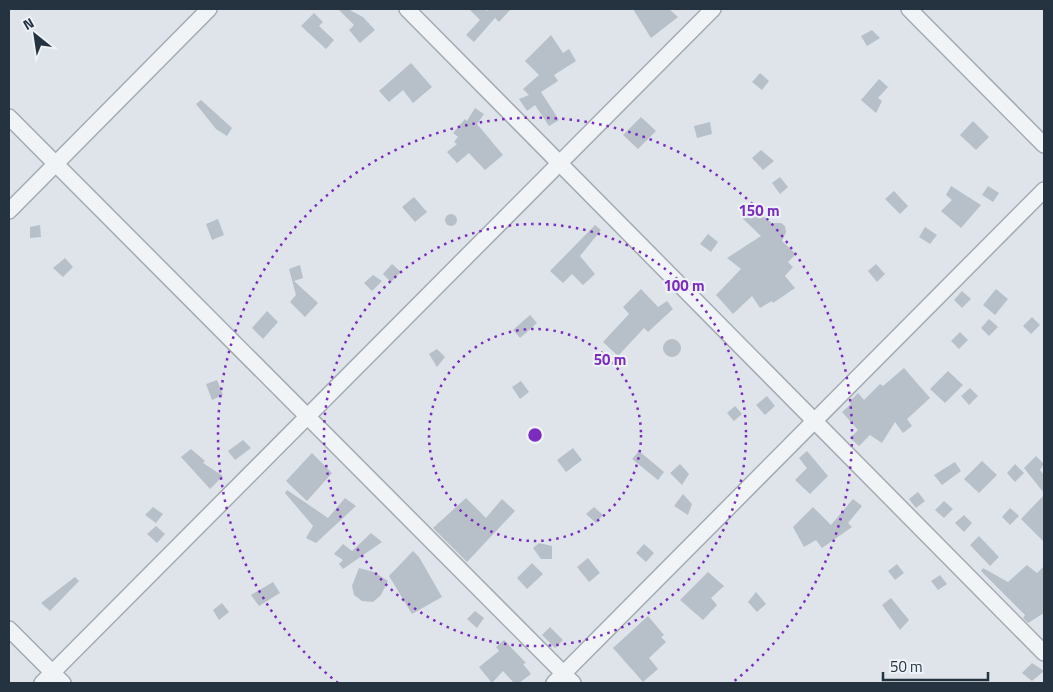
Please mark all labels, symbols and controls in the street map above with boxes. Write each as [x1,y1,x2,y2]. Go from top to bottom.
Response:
north arrow [10,10,60,60]
text: N [19,12,38,35]
text: 150 m [738,199,780,222]
text: 100 m [663,274,705,297]
text: 50 m [594,348,626,371]
centre of rings [526,426,544,444]
scale bar [883,650,988,682]
text: 50 m [890,655,923,678]

